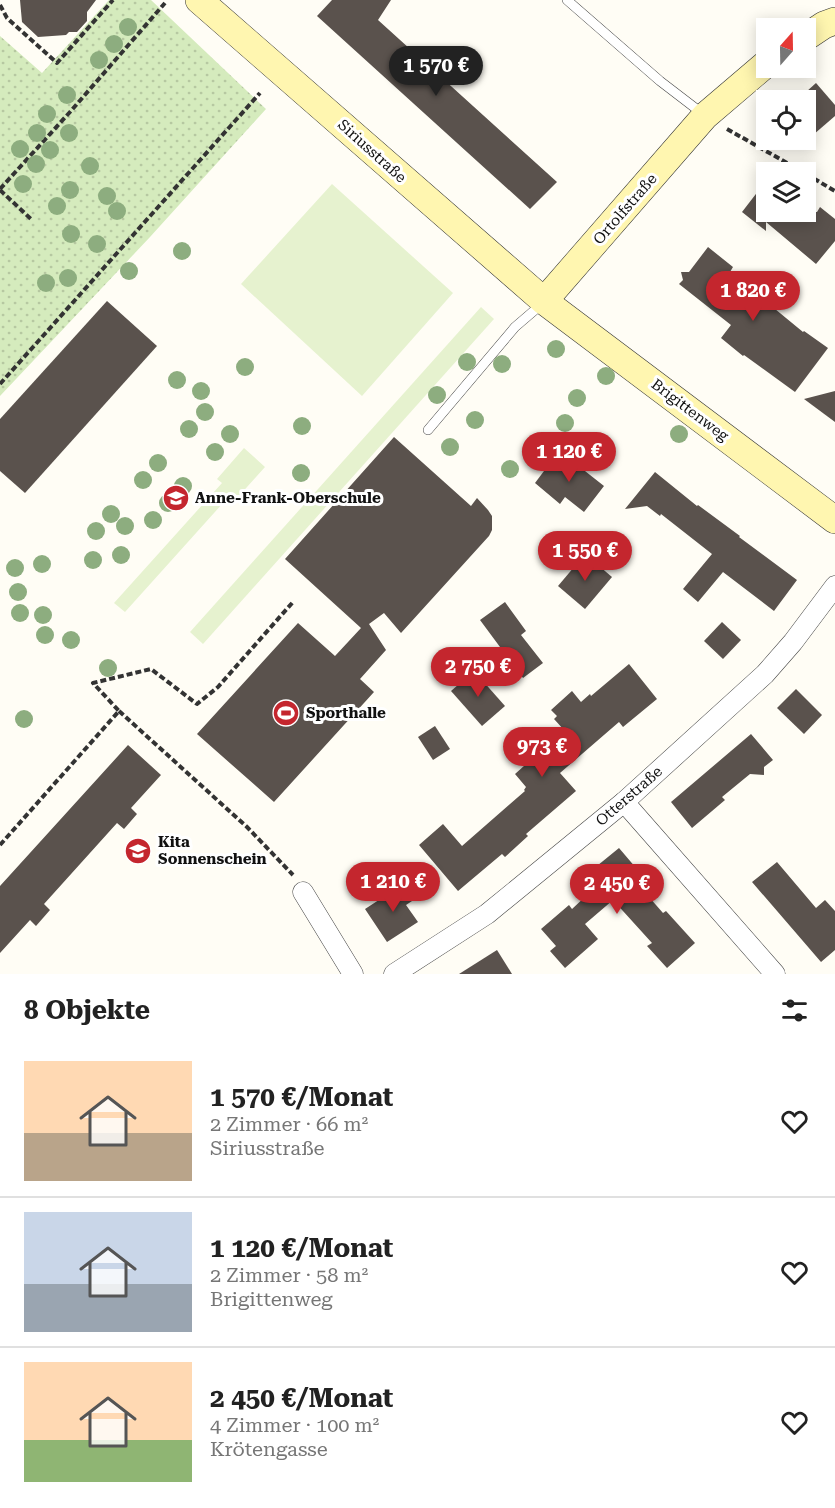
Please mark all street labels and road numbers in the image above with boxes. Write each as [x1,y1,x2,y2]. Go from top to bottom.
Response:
street label: Siriusstraße [334,116,410,186]
street label: Ortolfstraße [589,170,661,248]
street label: Brigittenweg [648,375,733,445]
street label: Otterstraße [592,762,666,830]

